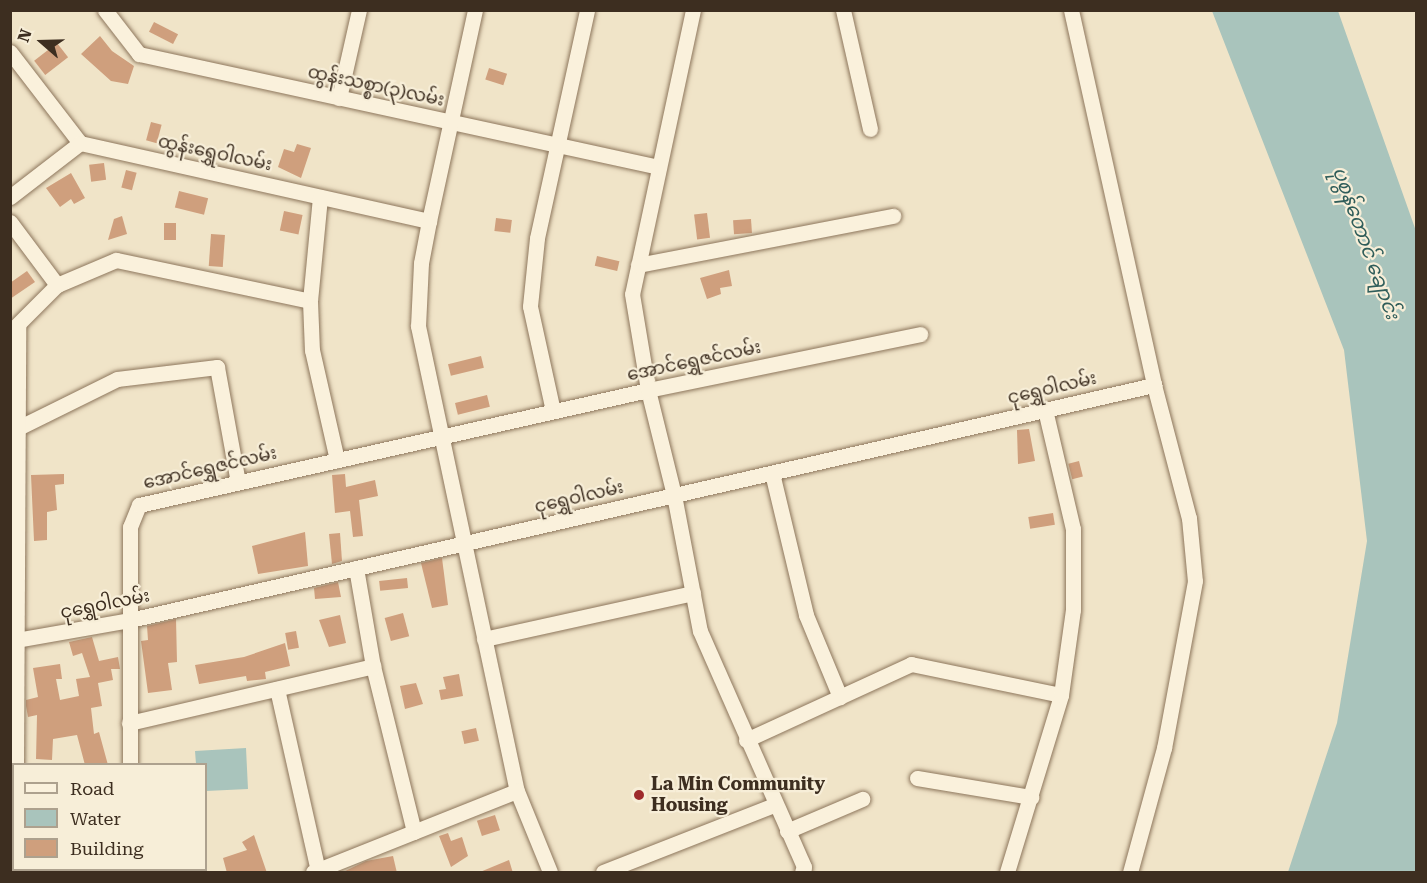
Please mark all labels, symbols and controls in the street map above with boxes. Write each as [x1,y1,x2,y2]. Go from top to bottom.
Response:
north arrow [12,12,72,72]
text: N [14,27,36,45]
street label: ထွန်းသစ္စာ(၃)လမ်း [306,61,446,111]
street label: ထွန်းရွှေဝါလမ်း [156,130,274,176]
water label: ပုစွန်တောင် ချောင်း [1327,164,1405,322]
street label: အောင်ရွှေဇင်လမ်း [625,336,763,386]
street label: ငုရွှေဝါလမ်း [1005,367,1099,409]
street label: အောင်ရွှေဇင်လမ်း [141,442,279,494]
street label: ငုရွှေဝါလမ်း [532,476,626,518]
street label: ငုရွှေဝါလမ်း [58,585,152,623]
legend [12,763,207,871]
place label: La Min Community Housing [651,774,825,816]
text: Road [70,778,114,799]
marker: La Min Community Housing [632,788,646,802]
text: Water [70,808,121,829]
text: Building [70,838,144,859]

